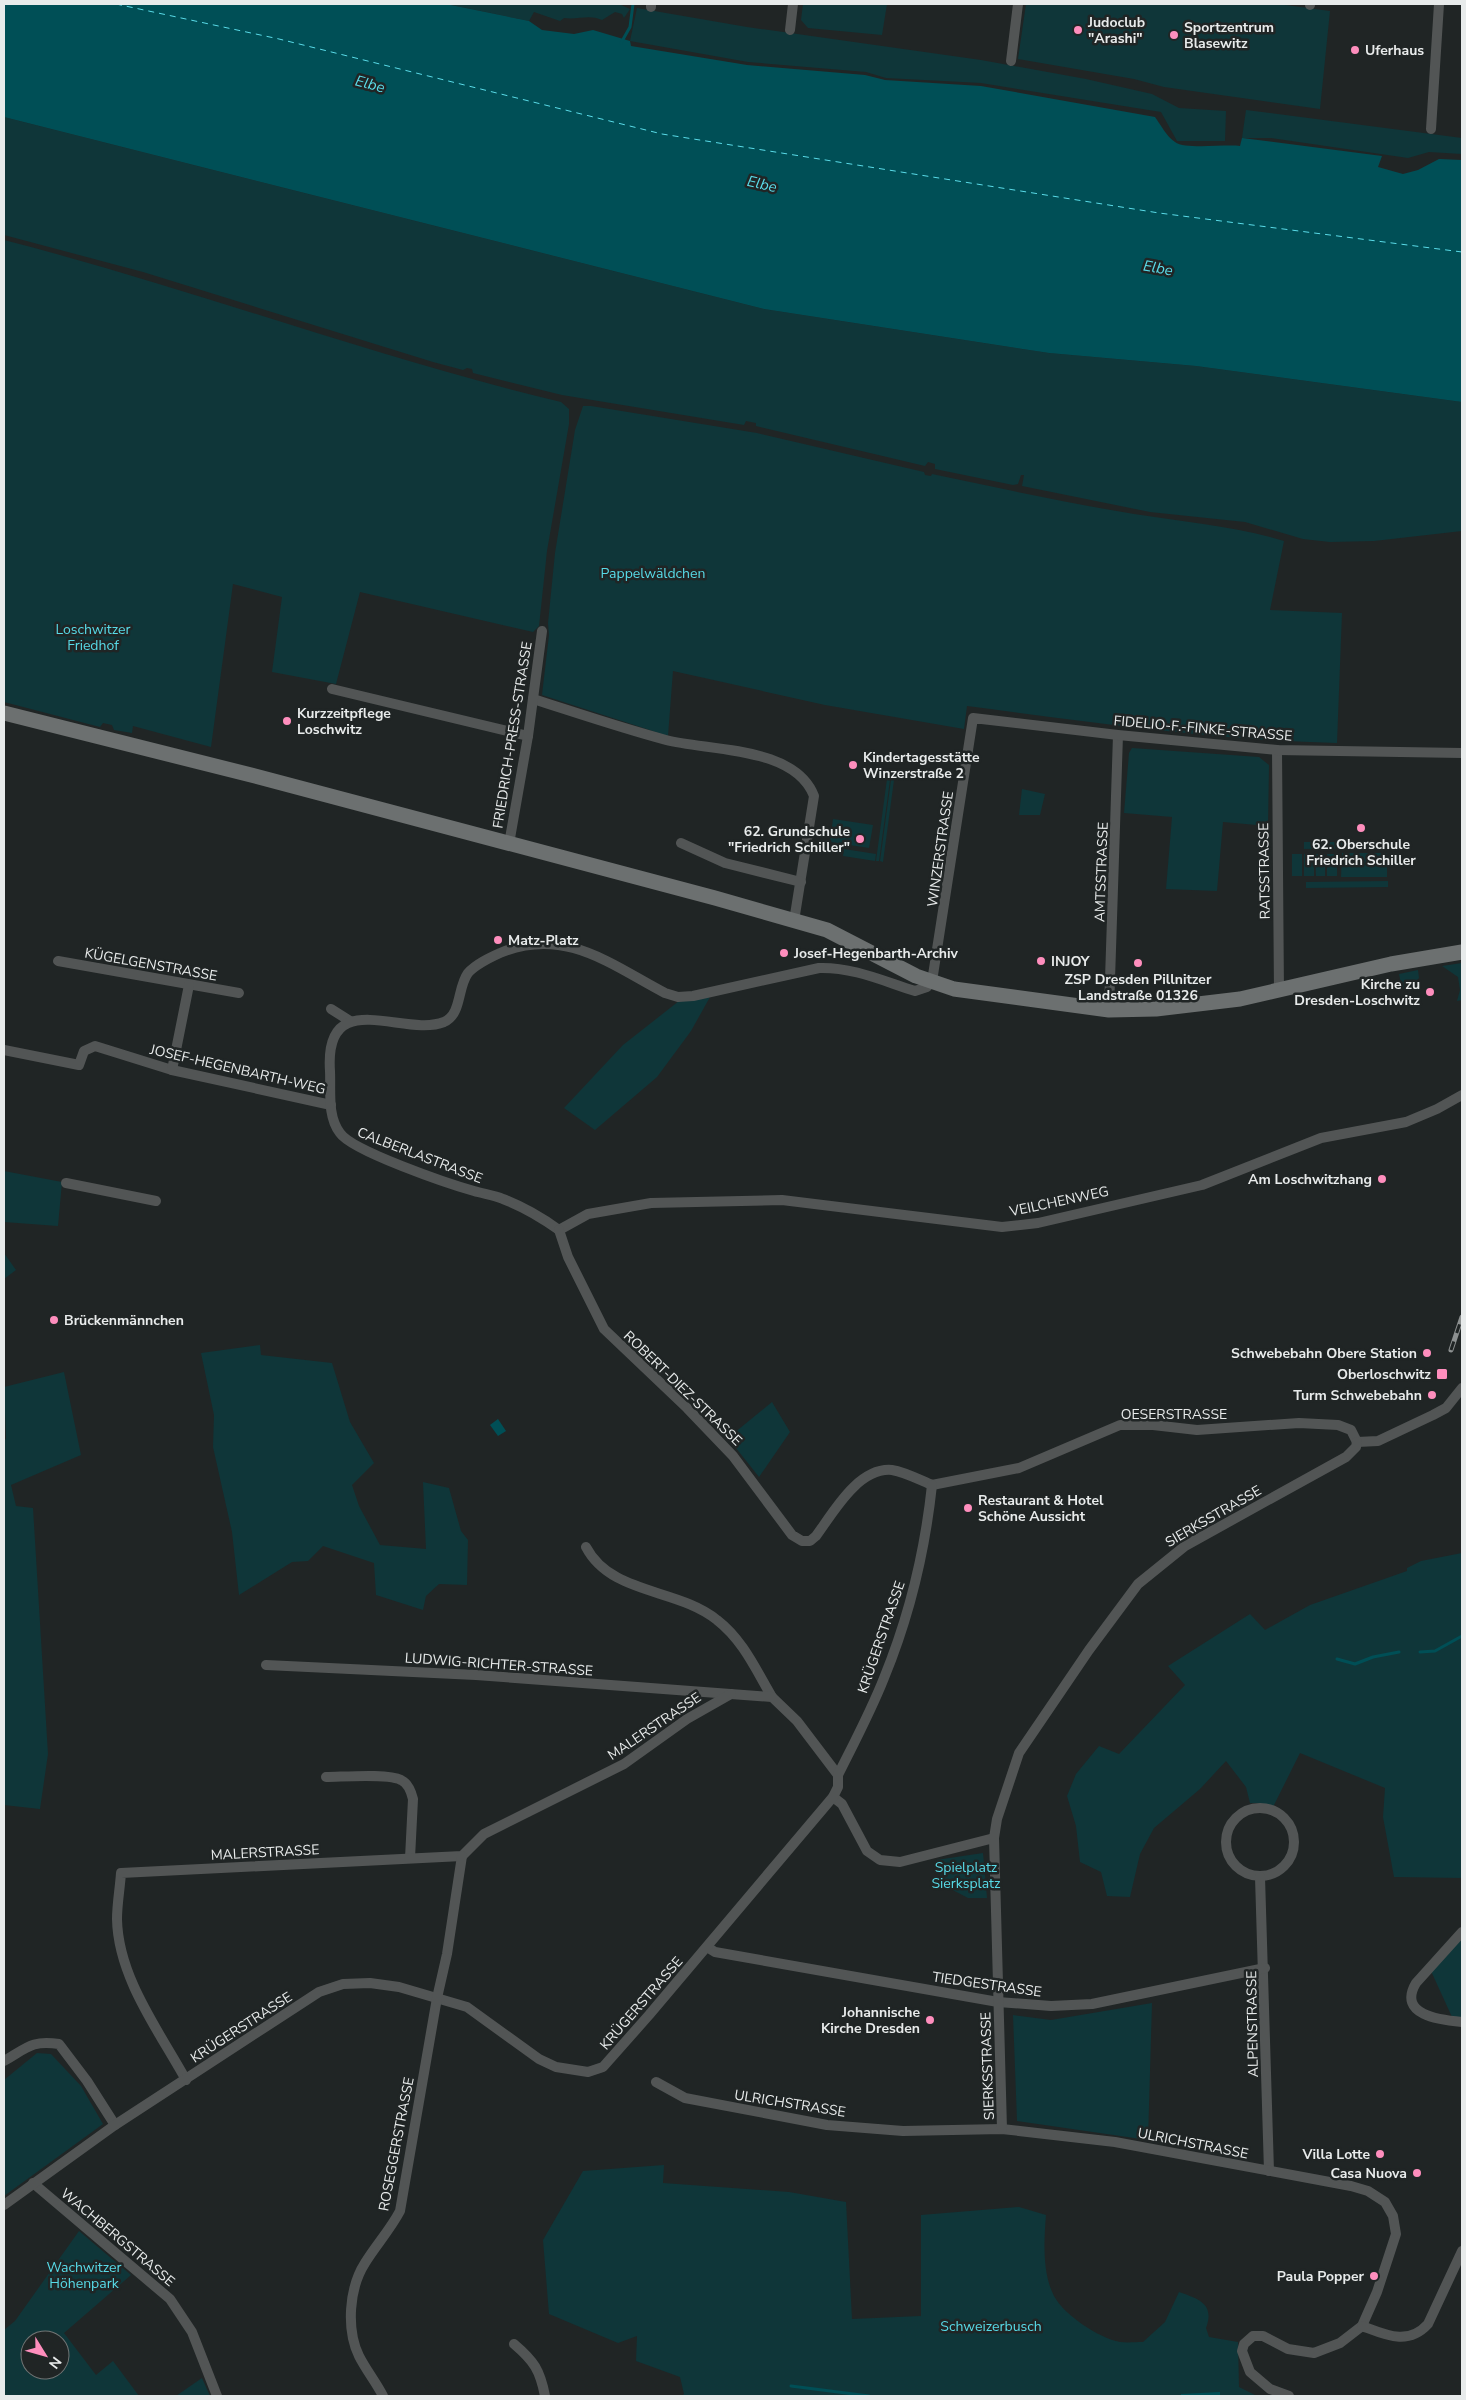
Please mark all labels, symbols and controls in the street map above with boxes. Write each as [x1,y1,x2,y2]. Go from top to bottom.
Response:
place label: Judoclub "Arashi" [1087,13,1145,48]
place label: Sportzentrum Blasewitz [1184,18,1274,53]
marker: Judoclub "Arashi" [1072,24,1084,36]
marker: Sportzentrum Blasewitz [1168,29,1180,41]
place label: Uferhaus [1365,41,1424,60]
marker: Uferhaus [1349,44,1361,56]
water label: Elbe [353,70,387,98]
water label: Elbe [745,171,779,197]
water label: Elbe [1142,256,1174,280]
park label: Pappelwäldchen [601,564,705,583]
park label: Loschwitzer Friedhof [55,620,131,655]
street label: FRIEDRICH-PRESS-STRASSE [488,640,537,830]
place label: Kurzzeitpflege Loschwitz [297,704,391,739]
street label: FIDELIO-F.-FINKE-STRASSE [1113,711,1293,746]
marker: Kurzzeitpflege Loschwitz [281,715,293,727]
place label: Kindertagesstätte Winzerstraße 2 [863,748,980,783]
marker: Kindertagesstätte Winzerstraße 2 [847,759,859,771]
street label: WINZERSTRASSE [923,790,958,908]
place label: 62. Grundschule "Friedrich Schiller" [728,822,850,857]
street label: AMTSSTRASSE [1090,822,1113,923]
marker: 62. Oberschule Friedrich Schiller [1355,822,1367,834]
street label: RATSSTRASSE [1254,823,1275,919]
marker: 62. Grundschule "Friedrich Schiller" [854,833,866,845]
place label: 62. Oberschule Friedrich Schiller [1306,835,1416,870]
place label: Matz-Platz [508,931,579,950]
marker: Matz-Platz [492,934,504,946]
street label: KÜGELGENSTRASSE [83,943,219,986]
place label: Josef-Hegenbarth-Archiv [793,944,959,963]
marker: Josef-Hegenbarth-Archiv [778,947,790,959]
place label: INJOY [1051,952,1090,971]
marker: INJOY [1035,955,1047,967]
marker: ZSP Dresden Pillnitzer Landstraße 01326 [1132,957,1144,969]
place label: ZSP Dresden Pillnitzer Landstraße 01326 [1065,970,1212,1005]
place label: Kirche zu Dresden-Loschwitz [1294,975,1420,1010]
marker: Kirche zu Dresden-Loschwitz [1424,986,1436,998]
street label: JOSEF-HEGENBARTH-WEG [147,1040,328,1099]
street label: CALBERLASTRASSE [354,1123,485,1188]
place label: Am Loschwitzhang [1248,1170,1372,1189]
marker: Am Loschwitzhang [1376,1173,1388,1185]
street label: VEILCHENWEG [1007,1182,1110,1221]
place label: Brückenmännchen [64,1311,184,1330]
marker: Brückenmännchen [48,1314,60,1326]
street label: ROBERT-DIEZ-STRASSE [619,1327,746,1450]
place label: Schwebebahn Obere Station [1231,1344,1417,1363]
marker: Schwebebahn Obere Station [1421,1347,1433,1359]
place label: Oberloschwitz [1337,1365,1431,1384]
marker: Oberloschwitz [1435,1367,1449,1381]
place label: Turm Schwebebahn [1293,1386,1422,1405]
marker: Turm Schwebebahn [1426,1389,1438,1401]
street label: OESERSTRASSE [1121,1405,1227,1424]
street label: SIERKSSTRASSE [1162,1481,1265,1552]
place label: Restaurant & Hotel Schöne Aussicht [978,1491,1104,1526]
marker: Restaurant & Hotel Schöne Aussicht [962,1502,974,1514]
street label: KRÜGERSTRASSE [853,1579,910,1696]
street label: LUDWIG-RICHTER-STRASSE [404,1648,594,1681]
street label: MALERSTRASSE [604,1688,705,1765]
street label: MALERSTRASSE [210,1840,320,1865]
park label: Spielplatz Sierksplatz [931,1858,1001,1893]
street label: KRÜGERSTRASSE [596,1953,687,2054]
street label: TIEDGESTRASSE [931,1967,1043,2002]
street label: ALPENSTRASSE [1242,1970,1263,2078]
street label: KRÜGERSTRASSE [187,1987,296,2067]
place label: Johannische Kirche Dresden [821,2003,920,2038]
street label: SIERKSSTRASSE [976,2012,999,2120]
marker: Johannische Kirche Dresden [924,2014,936,2026]
street label: ROSEGGERSTRASSE [374,2075,419,2213]
street label: ULRICHSTRASSE [733,2085,847,2122]
street label: ULRICHSTRASSE [1136,2123,1250,2164]
place label: Villa Lotte [1301,2145,1370,2164]
marker: Villa Lotte [1374,2148,1386,2160]
place label: Casa Nuova [1330,2164,1407,2183]
marker: Casa Nuova [1411,2167,1423,2179]
street label: WACHBERGSTRASSE [57,2184,179,2291]
park label: Wachwitzer Höhenpark [46,2258,122,2293]
place label: Paula Popper [1277,2267,1365,2286]
marker: Paula Popper [1368,2270,1380,2282]
park label: Schweizerbusch [940,2317,1042,2336]
north arrow [20,2330,70,2380]
text: N [44,2353,66,2372]

